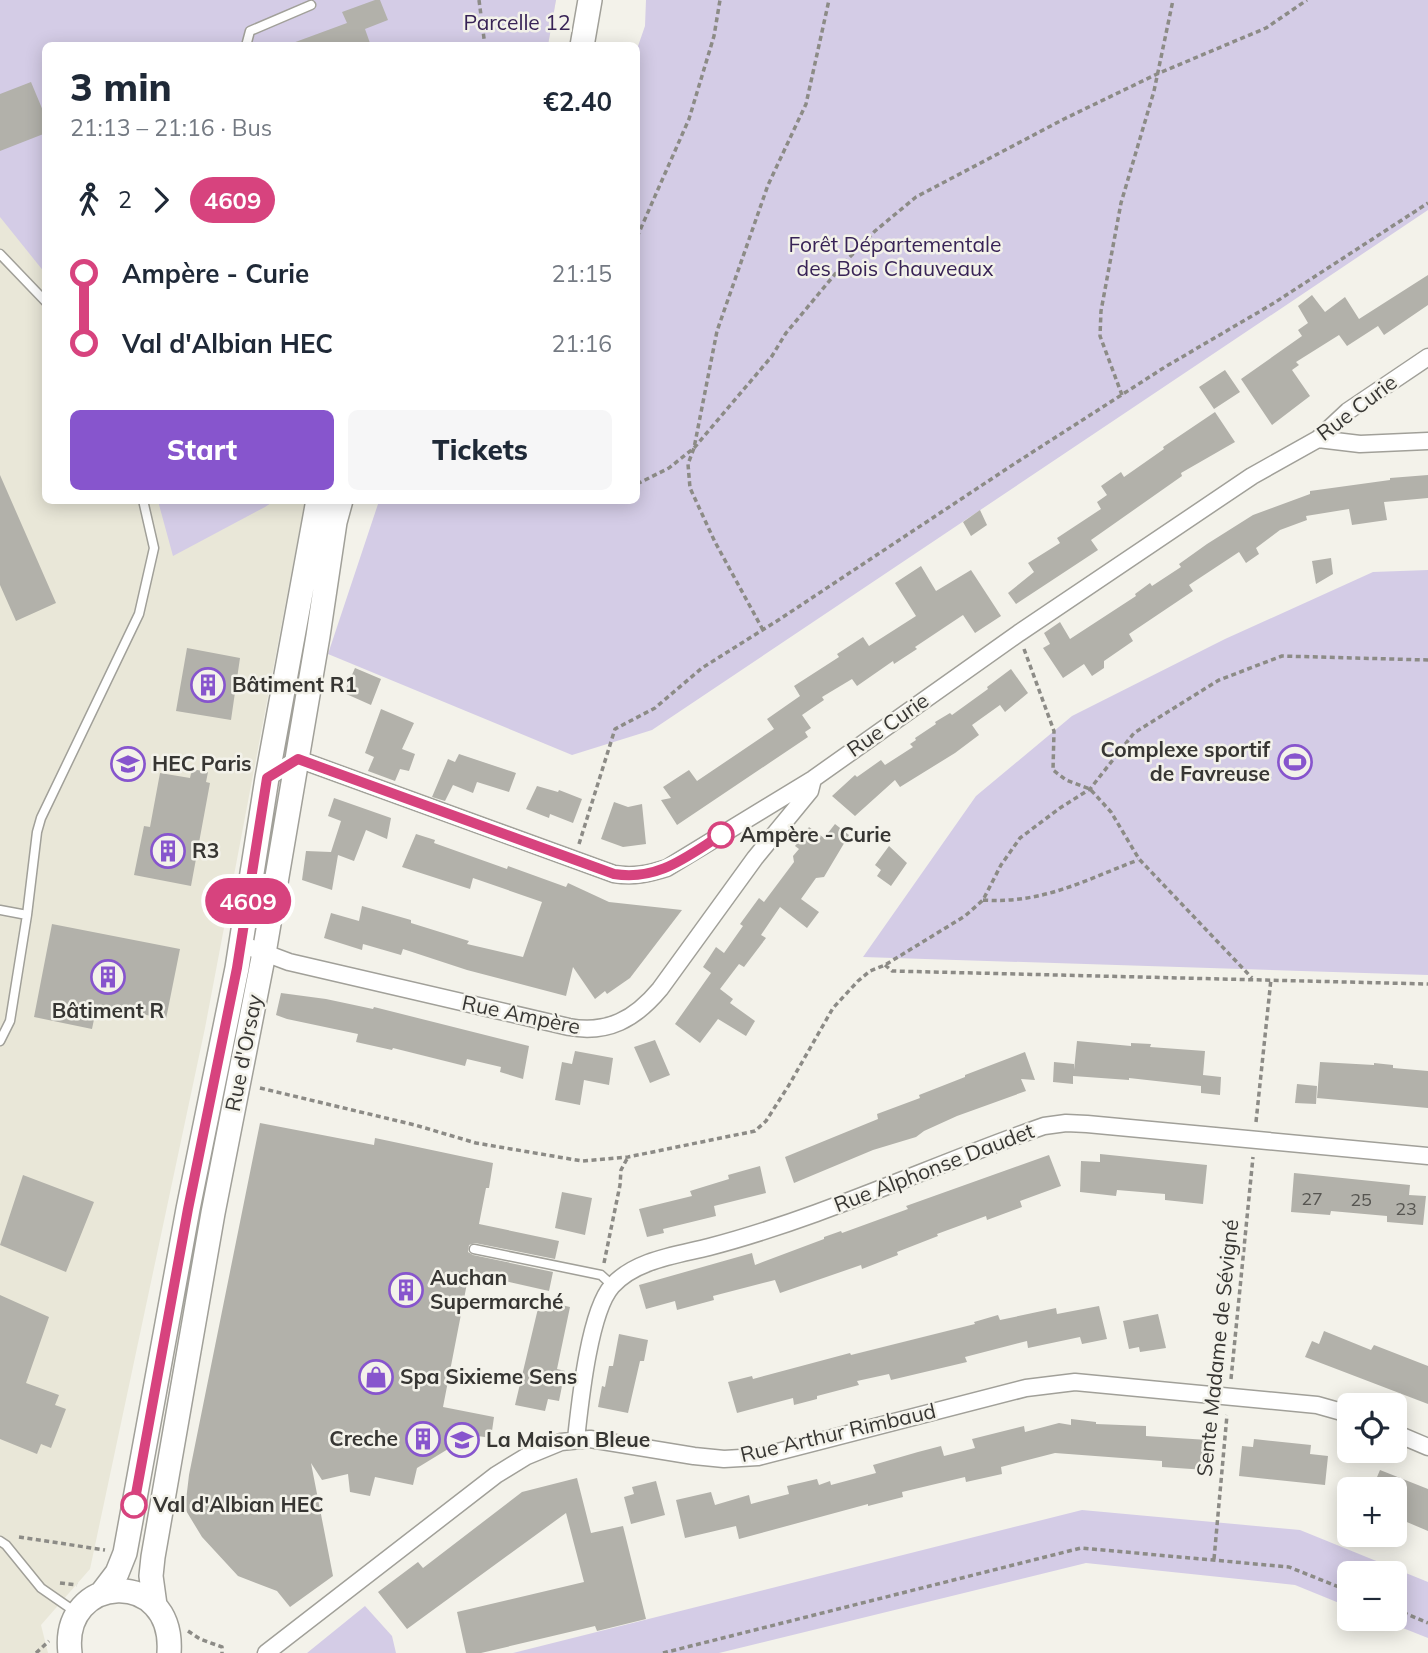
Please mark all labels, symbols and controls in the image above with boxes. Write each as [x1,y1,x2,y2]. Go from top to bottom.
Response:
park label: Parcelle 12 [464,9,570,35]
text: 3 min [70,63,172,111]
text: €2.40 [543,85,612,118]
text: 21:13 – 21:16 · Bus [70,113,272,142]
icon: walk [70,181,108,219]
icon: forward [142,181,180,219]
text: 2 [118,185,132,214]
text: 4609 [204,185,261,215]
park label: Forêt Départementale des Bois Chauveaux [789,231,1001,281]
text: Ampère - Curie [122,257,309,290]
text: 21:15 [552,259,612,288]
text: Val d'Albian HEC [122,327,333,360]
text: 21:16 [552,329,612,358]
street label: Rue Curie [1311,369,1402,446]
button: Start [70,410,334,490]
button: Tickets [348,410,612,490]
building icon: Bâtiment R1 [189,666,227,704]
place label: Bâtiment R1 [232,671,357,697]
street label: Rue Curie [842,687,933,762]
place label: Complexe sportif de Favreuse [1101,736,1271,786]
sports icon: Complexe sportif de Favreuse [1276,743,1314,781]
school or university icon: HEC Paris [109,745,147,783]
place label: HEC Paris [152,750,252,776]
place label: Ampère - Curie [740,821,891,847]
marker: Ampère - Curie [708,822,734,848]
building icon: R3 [149,832,187,870]
place label: R3 [192,837,219,863]
line badge: 4609 [199,878,297,924]
text: 4609 [219,886,277,916]
building icon: Bâtiment R [89,958,127,996]
street label: Rue Ampère [460,989,583,1039]
street label: Rue d'Orsay [219,992,267,1113]
place label: Bâtiment R [52,997,164,1023]
street label: Rue Alphonse Daudet [830,1117,1037,1217]
house number: 27 [1301,1187,1323,1210]
house number: 25 [1350,1188,1372,1211]
house number: 23 [1395,1197,1417,1220]
street label: Sente Madame de Sévigné [1191,1218,1243,1478]
place label: Auchan Supermarché [430,1264,564,1314]
building icon: Auchan Supermarché [387,1271,425,1309]
shop icon: Spa Sixieme Sens [357,1358,395,1396]
place label: Spa Sixieme Sens [400,1363,577,1389]
map controls [1337,1393,1407,1631]
button: locate [1337,1393,1407,1463]
street label: Rue Arthur Rimbaud [737,1397,938,1467]
building icon: Creche [404,1420,442,1458]
school or university icon: La Maison Bleue [443,1421,481,1459]
place label: Creche [329,1425,398,1451]
place label: La Maison Bleue [486,1426,650,1452]
button: + [1337,1477,1407,1547]
place label: Val d'Albian HEC [152,1491,324,1517]
marker: Val d'Albian HEC [121,1492,147,1518]
button: − [1337,1561,1407,1631]

